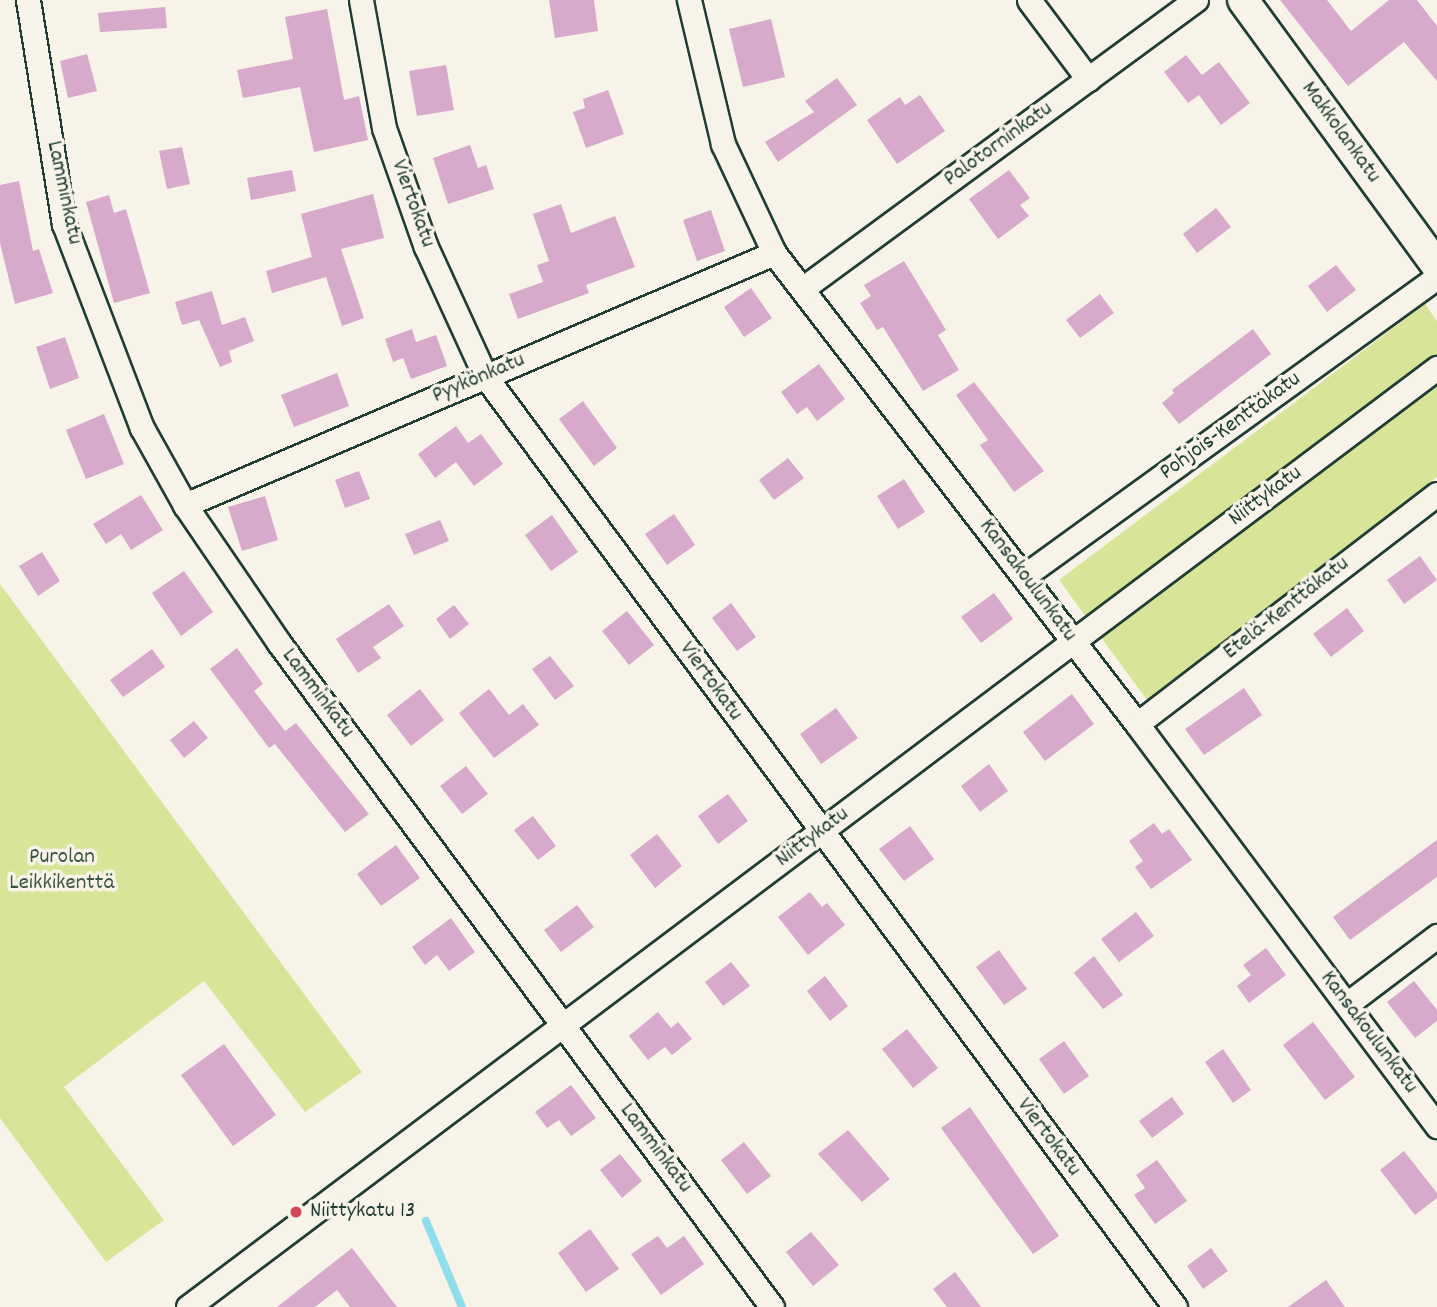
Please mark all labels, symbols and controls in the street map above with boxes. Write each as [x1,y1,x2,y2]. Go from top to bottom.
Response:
street label: Makkolankatu [1294,77,1386,189]
street label: Palotorninkatu [939,96,1059,194]
street label: Lamminkatu [39,139,87,247]
street label: Viertokatu [383,156,441,252]
street label: Pyykönkatu [429,347,529,411]
street label: Pohjois-Kenttäkatu [1155,367,1307,487]
street label: Niittykatu [1224,460,1308,534]
street label: Kansakoulunkatu [972,514,1082,648]
street label: Etelä-Kenttäkatu [1218,551,1356,667]
street label: Viertokatu [672,637,748,727]
street label: Lamminkatu [274,644,360,744]
street label: Niittykatu [771,801,855,875]
park label: Purolan Leikkikenttä [9,844,115,898]
street label: Kansakoulunkatu [1313,966,1423,1100]
street label: Viertokatu [1010,1093,1086,1183]
street label: Lamminkatu [612,1099,698,1199]
place label: Niittykatu 13 [310,1198,415,1226]
marker: Niittykatu 13 [288,1204,304,1220]

